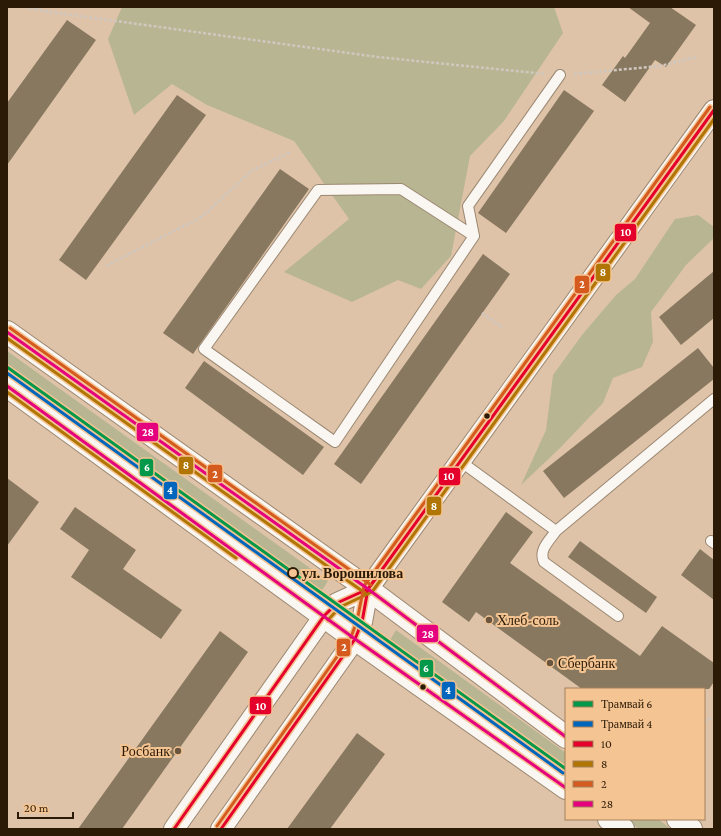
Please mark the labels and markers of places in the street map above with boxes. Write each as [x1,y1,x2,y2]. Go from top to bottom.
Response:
unlabelled marker [482,411,492,421]
place label: ул. Ворошилова [302,565,403,581]
marker: ул. Ворошилова [287,567,299,579]
place label: Хлеб-соль [497,612,559,628]
marker: Хлеб-соль [484,615,494,625]
place label: Сбербанк [558,655,615,671]
marker: Сбербанк [545,658,555,668]
unlabelled marker [418,682,428,692]
place label: Росбанк [121,743,170,759]
marker: Росбанк [173,746,183,756]

